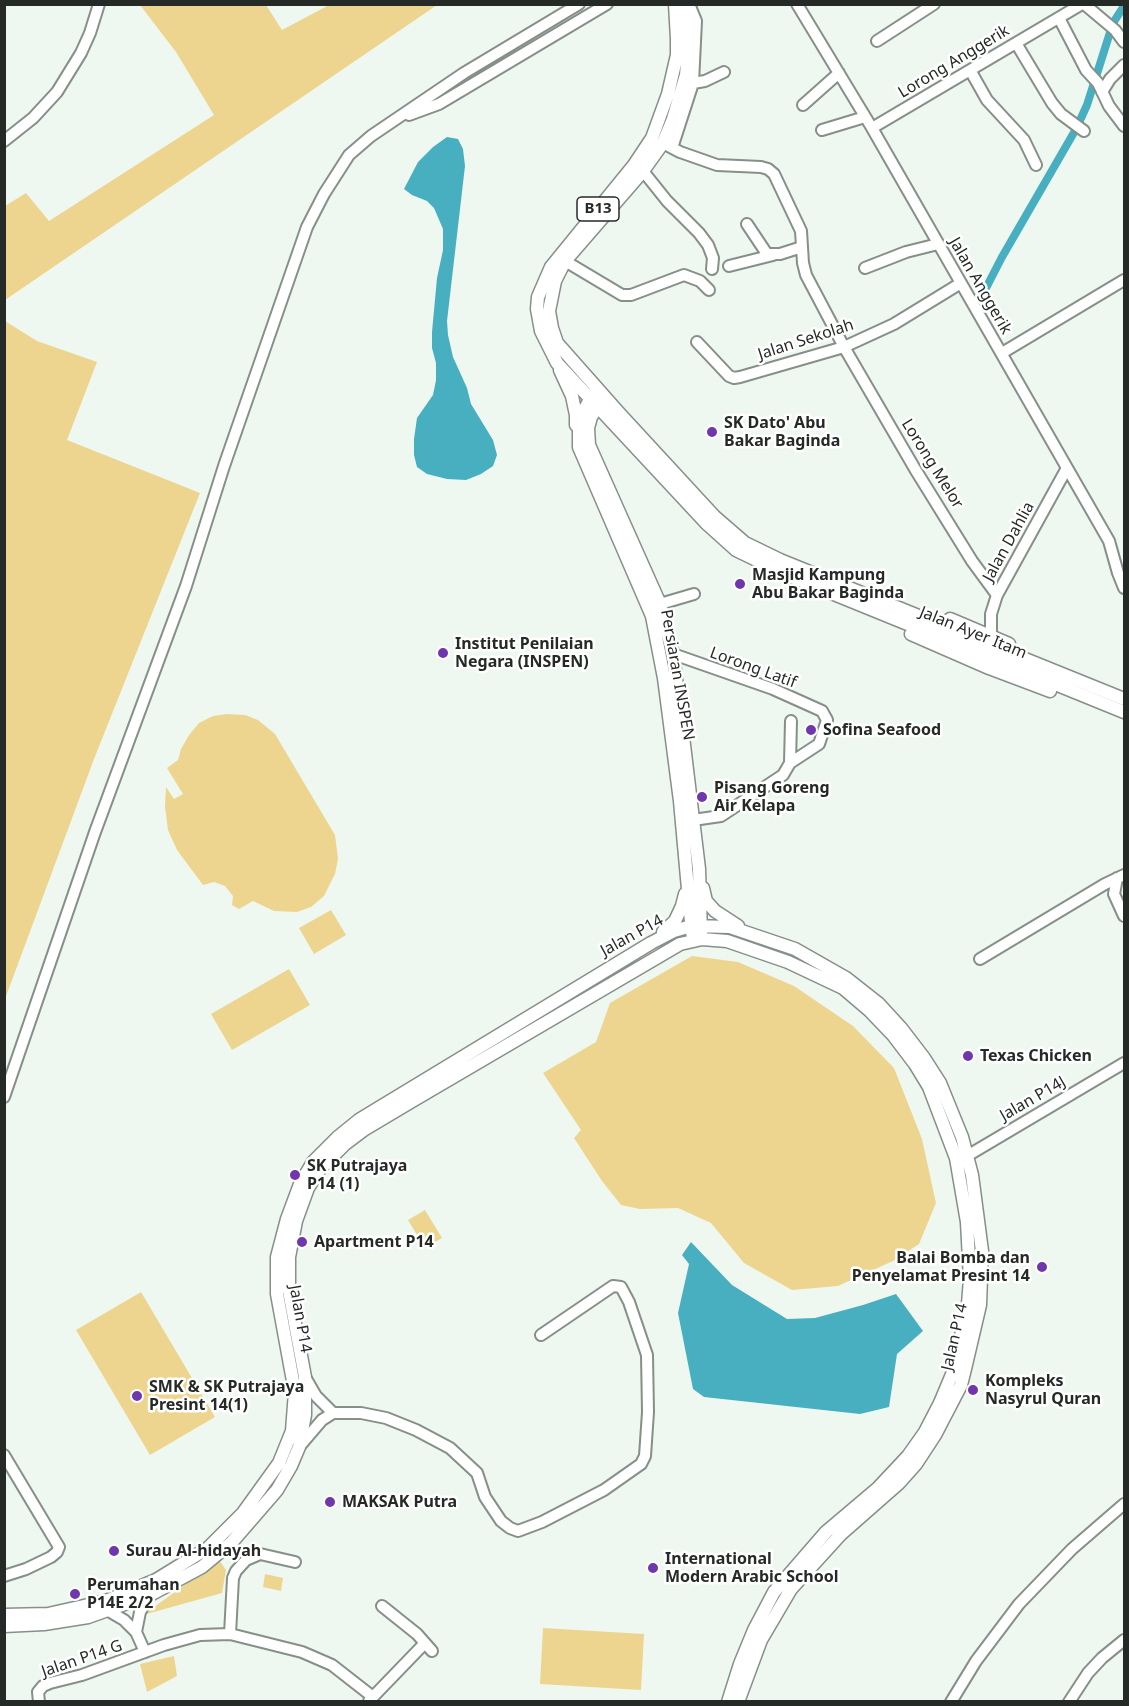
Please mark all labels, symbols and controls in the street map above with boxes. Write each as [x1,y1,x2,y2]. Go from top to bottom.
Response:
street label: Lorong Anggerik [895,21,1013,103]
road number: B13 [577,197,619,221]
street label: Jalan Anggerik [945,234,1015,338]
street label: Jalan Sekolah [756,315,856,365]
place label: SK Dato' Abu Bakar Baginda [724,413,840,451]
street label: Lorong Melor [897,416,967,512]
marker: SK Dato' Abu Bakar Baginda [705,425,719,439]
street label: Jalan Dahlia [979,499,1039,585]
place label: Masjid Kampung Abu Bakar Baginda [752,565,904,603]
marker: Masjid Kampung Abu Bakar Baginda [733,577,747,591]
street label: Jalan Ayer Itam [917,603,1029,663]
street label: Persiaran INSPEN [656,608,698,742]
place label: Institut Penilaian Negara (INSPEN) [455,634,594,672]
street label: Lorong Latif [707,643,799,693]
marker: Institut Penilaian Negara (INSPEN) [436,646,450,660]
place label: Sofina Seafood [823,720,941,740]
marker: Sofina Seafood [804,723,818,737]
place label: Pisang Goreng Air Kelapa [714,778,829,816]
marker: Pisang Goreng Air Kelapa [695,790,709,804]
street label: Jalan P14 [597,911,667,961]
place label: Texas Chicken [980,1046,1092,1066]
marker: Texas Chicken [961,1049,975,1063]
street label: Jalan P14J [997,1072,1069,1126]
place label: SK Putrajaya P14 (1) [307,1156,407,1194]
marker: SK Putrajaya P14 (1) [288,1168,302,1182]
place label: Apartment P14 [314,1232,434,1252]
marker: Apartment P14 [295,1235,309,1249]
place label: Balai Bomba dan Penyelamat Presint 14 [852,1248,1030,1286]
marker: Balai Bomba dan Penyelamat Presint 14 [1035,1260,1049,1274]
street label: Jalan P14 [285,1284,315,1354]
street label: Jalan P14 [938,1301,972,1373]
place label: Kompleks Nasyrul Quran [985,1371,1101,1409]
place label: SMK & SK Putrajaya Presint 14(1) [149,1377,304,1415]
marker: Kompleks Nasyrul Quran [966,1383,980,1397]
marker: SMK & SK Putrajaya Presint 14(1) [130,1389,144,1403]
place label: MAKSAK Putra [342,1492,457,1512]
marker: MAKSAK Putra [323,1495,337,1509]
place label: Surau Al-hidayah [126,1541,261,1561]
marker: Surau Al-hidayah [107,1544,121,1558]
place label: International Modern Arabic School [665,1549,839,1587]
marker: International Modern Arabic School [646,1561,660,1575]
place label: Perumahan P14E 2/2 [87,1575,180,1613]
marker: Perumahan P14E 2/2 [68,1587,82,1601]
street label: Jalan P14 G [39,1636,125,1682]

